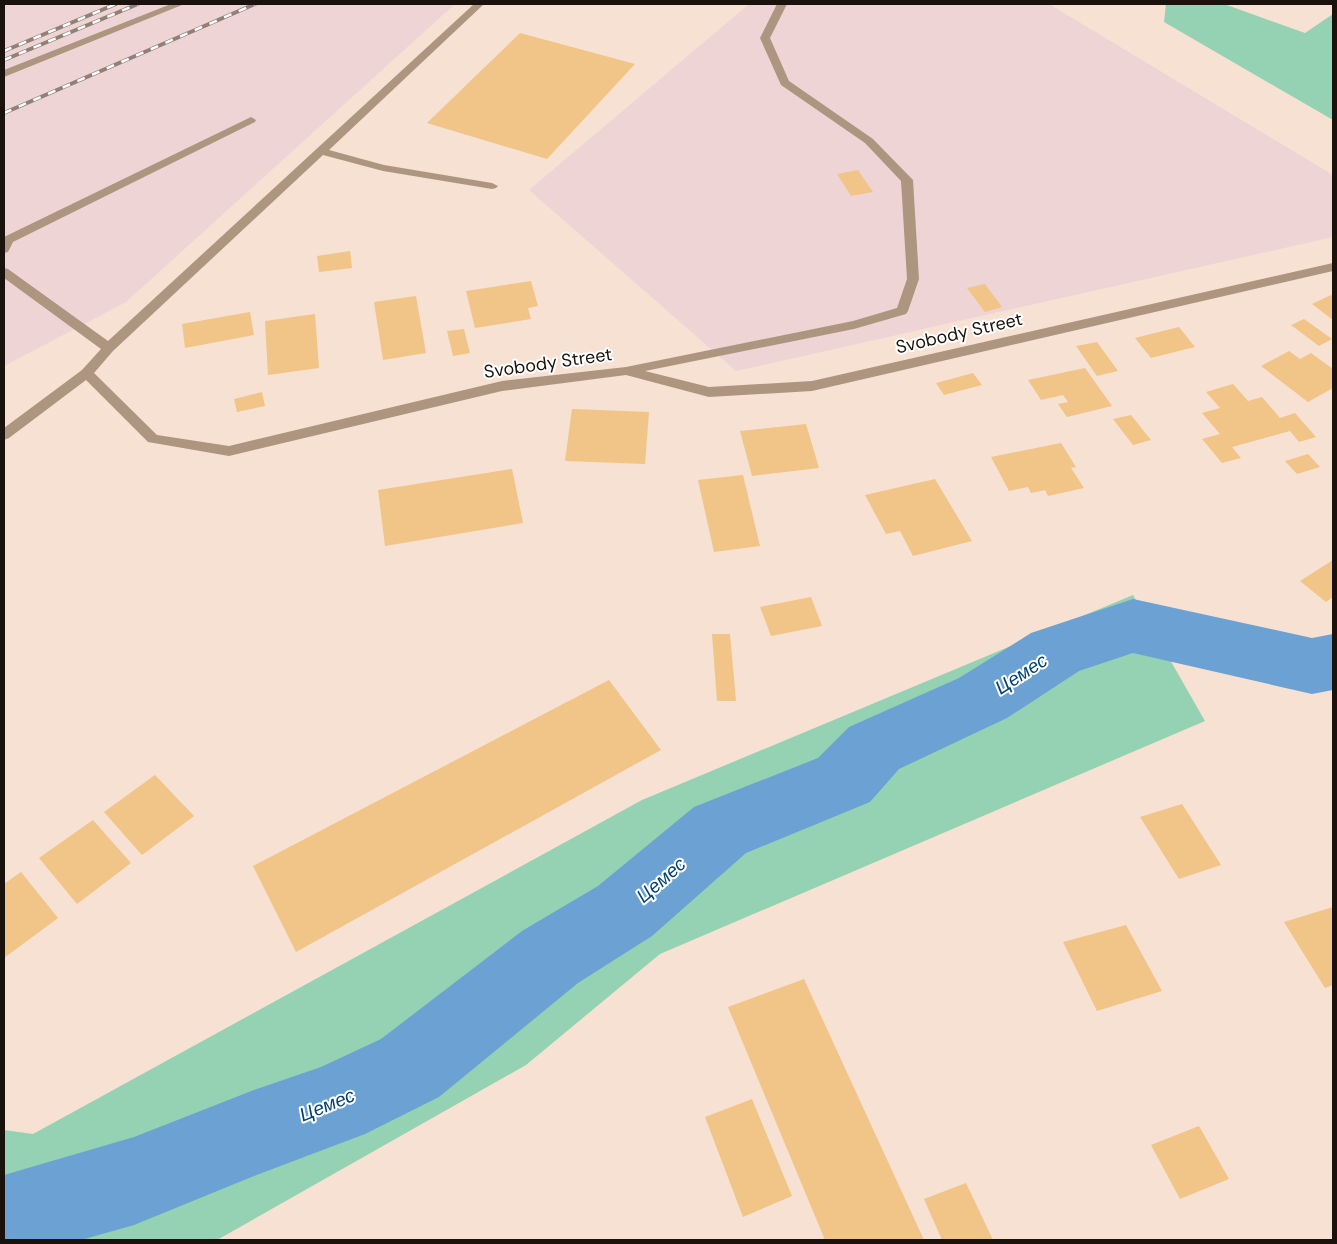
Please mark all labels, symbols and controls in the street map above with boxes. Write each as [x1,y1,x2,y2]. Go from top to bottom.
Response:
street label: Svobody Street [893,307,1025,359]
street label: Svobody Street [482,342,614,384]
water label: Цемес [990,648,1052,700]
water label: Цемес [631,851,691,908]
water label: Цемес [296,1082,359,1127]

